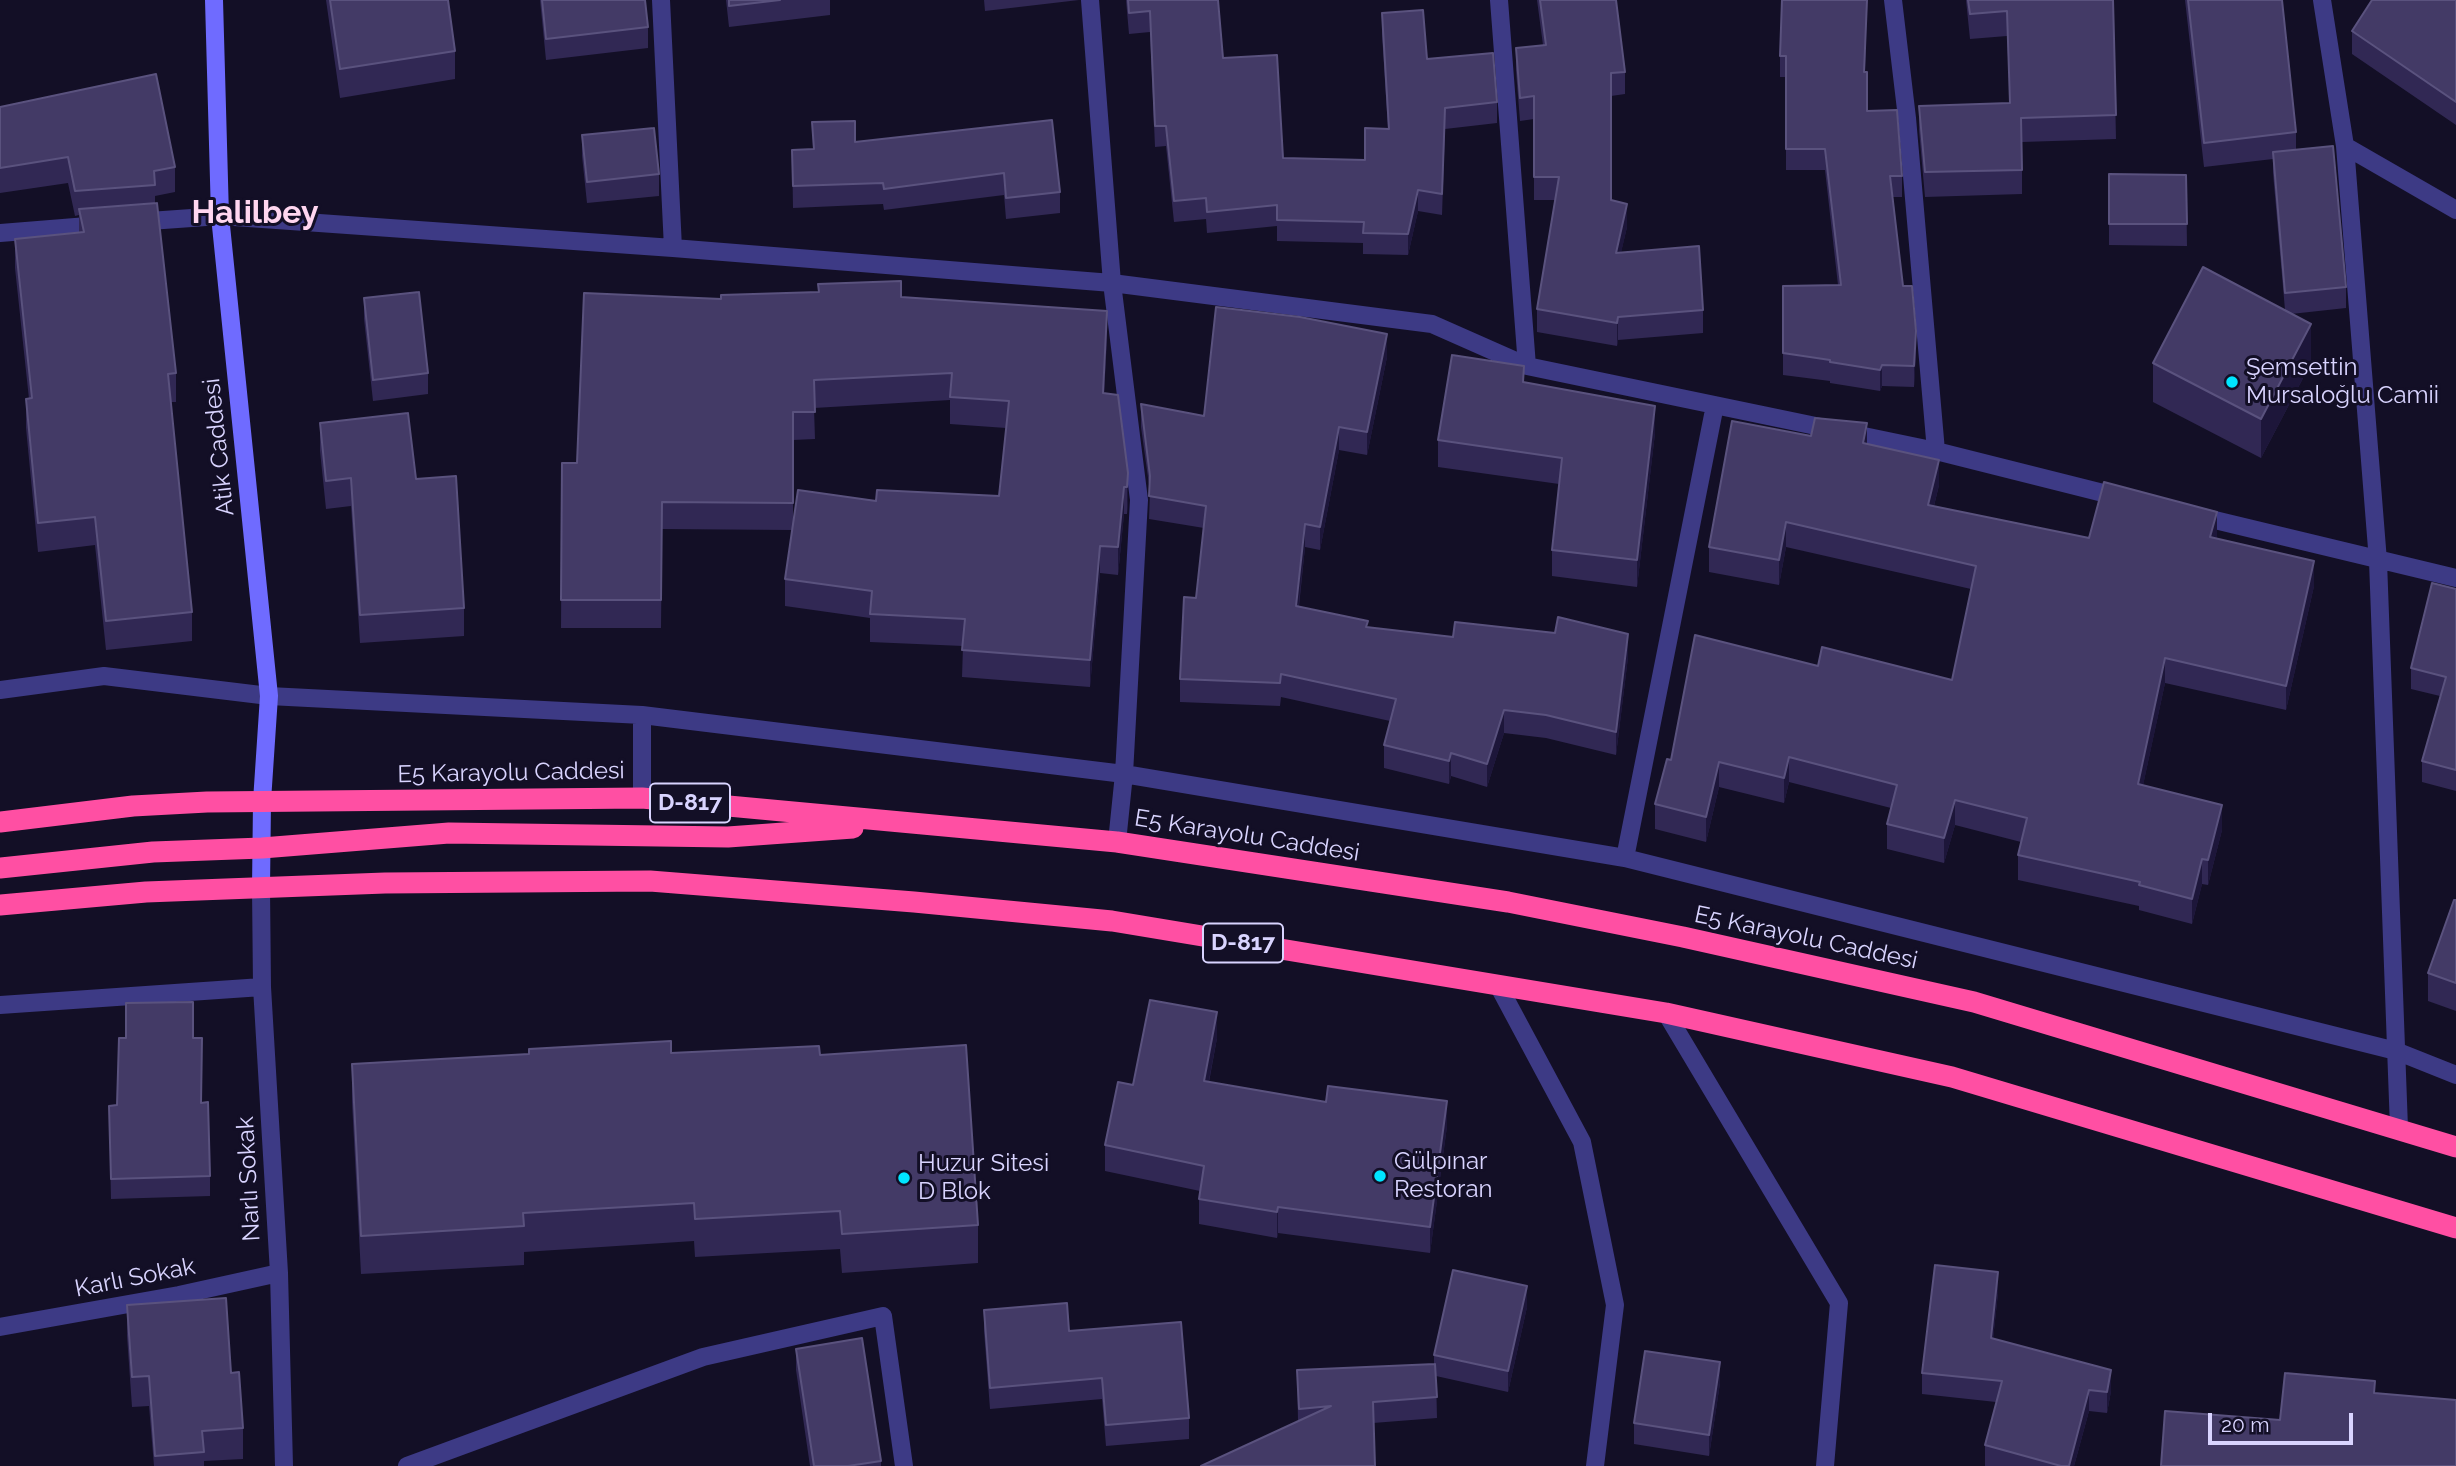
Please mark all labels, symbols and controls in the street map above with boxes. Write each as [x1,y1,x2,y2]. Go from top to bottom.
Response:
district label: Halilbey [192,194,318,232]
place label: Şemsettin Mursaloğlu Camii [2246,354,2439,410]
marker: Şemsettin Mursaloğlu Camii [2224,374,2240,390]
street label: Atik Caddesi [197,377,241,517]
street label: E5 Karayolu Caddesi [397,757,625,789]
road number: D-817 [650,783,730,822]
street label: E5 Karayolu Caddesi [1132,804,1362,868]
street label: E5 Karayolu Caddesi [1692,900,1920,976]
road number: D-817 [1203,924,1283,962]
street label: Narlı Sokak [231,1116,267,1242]
place label: Gülpınar Restoran [1394,1148,1493,1204]
place label: Huzur Sitesi D Blok [918,1150,1049,1206]
marker: Gülpınar Restoran [1372,1168,1388,1184]
marker: Huzur Sitesi D Blok [896,1170,912,1186]
street label: Karlı Sokak [72,1252,198,1304]
scale bar [2211,1400,2356,1444]
text: 20 m [2221,1412,2269,1437]

